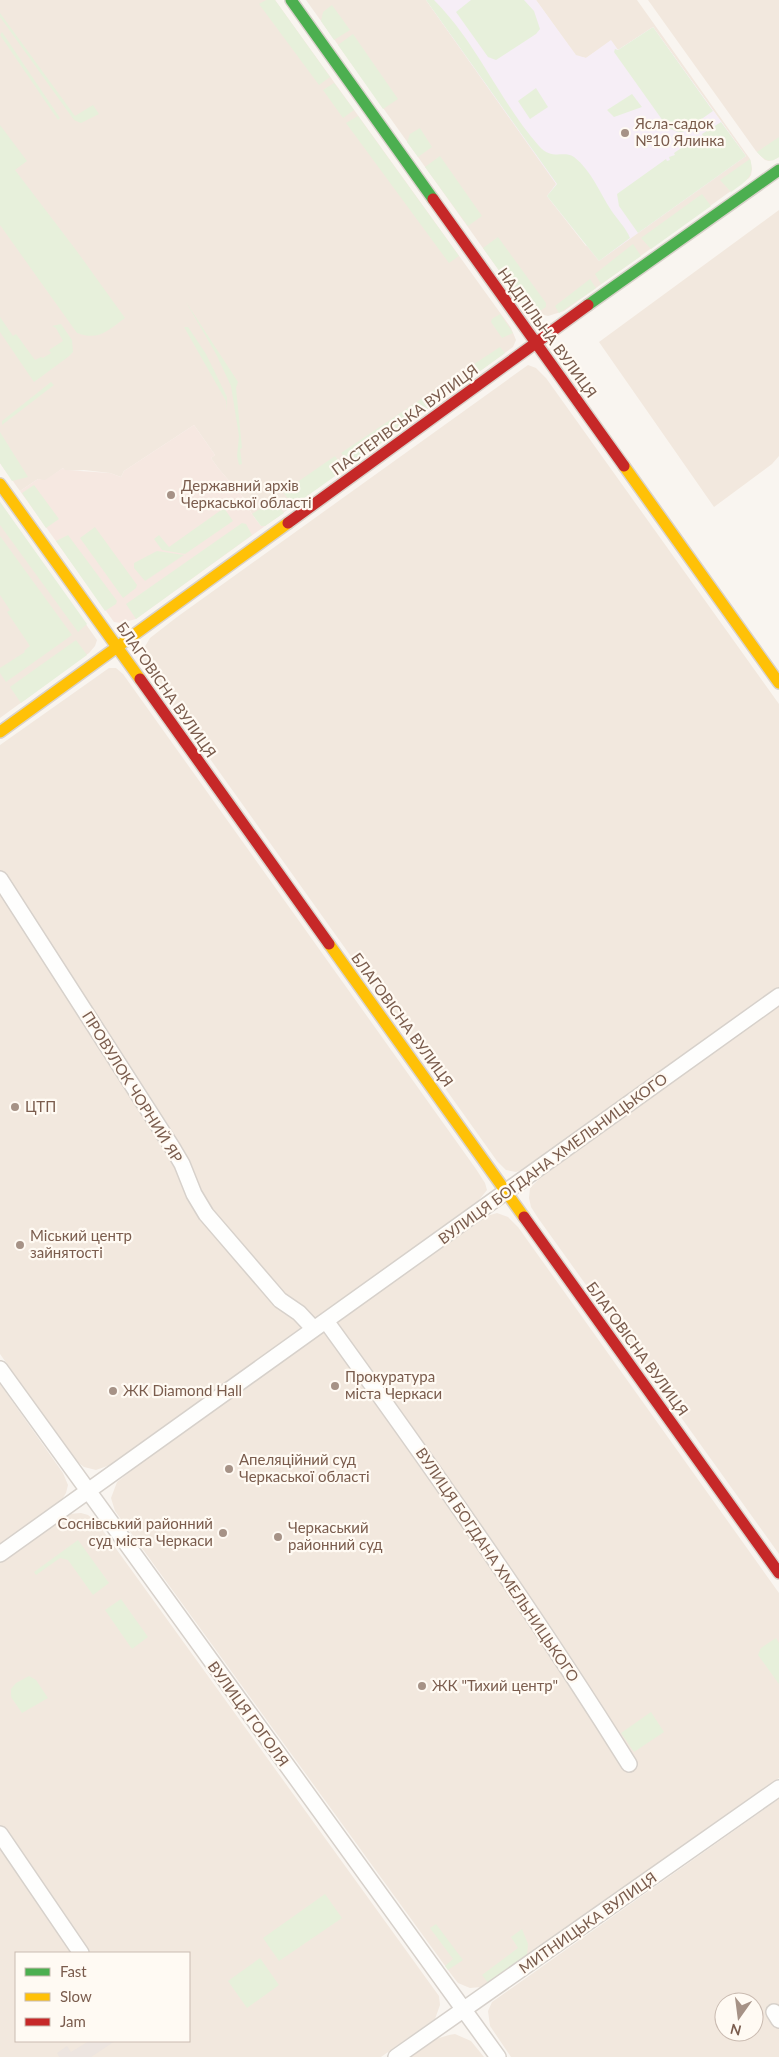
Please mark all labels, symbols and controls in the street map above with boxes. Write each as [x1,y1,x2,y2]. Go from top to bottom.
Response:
place label: Ясла-садок №10 Ялинка [634,114,725,149]
marker: Ясла-садок №10 Ялинка [619,127,631,139]
street label: НАДПІЛЬНА ВУЛИЦЯ [495,264,601,401]
street label: ПАСТЕРІВСЬКА ВУЛИЦЯ [328,360,481,478]
place label: Державний архів Черкаської області [181,476,312,511]
marker: Державний архів Черкаської області [165,489,177,501]
street label: БЛАГОВІСНА ВУЛИЦЯ [113,618,220,761]
street label: БЛАГОВІСНА ВУЛИЦЯ [348,949,457,1090]
street label: ПРОВУЛОК ЧОРНИЙ ЯР [79,1008,187,1165]
street label: ВУЛИЦЯ БОГДАНА ХМЕЛЬНИЦЬКОГО [434,1069,670,1247]
place label: ЦТП [25,1097,56,1115]
marker: ЦТП [9,1101,21,1113]
place label: Міський центр зайнятості [30,1226,132,1261]
marker: Міський центр зайнятості [14,1239,26,1251]
street label: БЛАГОВІСНА ВУЛИЦЯ [583,1278,692,1419]
place label: Прокуратура міста Черкаси [345,1367,442,1402]
marker: Прокуратура міста Черкаси [329,1380,341,1392]
place label: ЖК Diamond Hall [123,1381,242,1399]
marker: ЖК Diamond Hall [107,1385,119,1397]
street label: ВУЛИЦЯ БОГДАНА ХМЕЛЬНИЦЬКОГО [412,1444,583,1685]
place label: Апеляційний суд Черкаської області [239,1450,370,1485]
marker: Апеляційний суд Черкаської області [223,1463,235,1475]
place label: Соснівський районний суд міста Черкаси [58,1514,213,1549]
place label: Черкаський районний суд [288,1518,382,1553]
marker: Соснівський районний суд міста Черкаси [217,1527,229,1539]
marker: Черкаський районний суд [272,1531,284,1543]
street label: ВУЛИЦЯ ГОГОЛЯ [205,1657,293,1769]
place label: ЖК "Тихий центр" [432,1676,558,1694]
marker: ЖК "Тихий центр" [416,1680,428,1692]
street label: МИТНИЦЬКА ВУЛИЦЯ [515,1868,660,1977]
legend [15,1952,190,2042]
text: Fast [60,1962,87,1980]
text: Slow [60,1987,92,2005]
north arrow [714,1992,764,2042]
text: Jam [60,2012,86,2030]
text: N [728,2021,743,2040]

